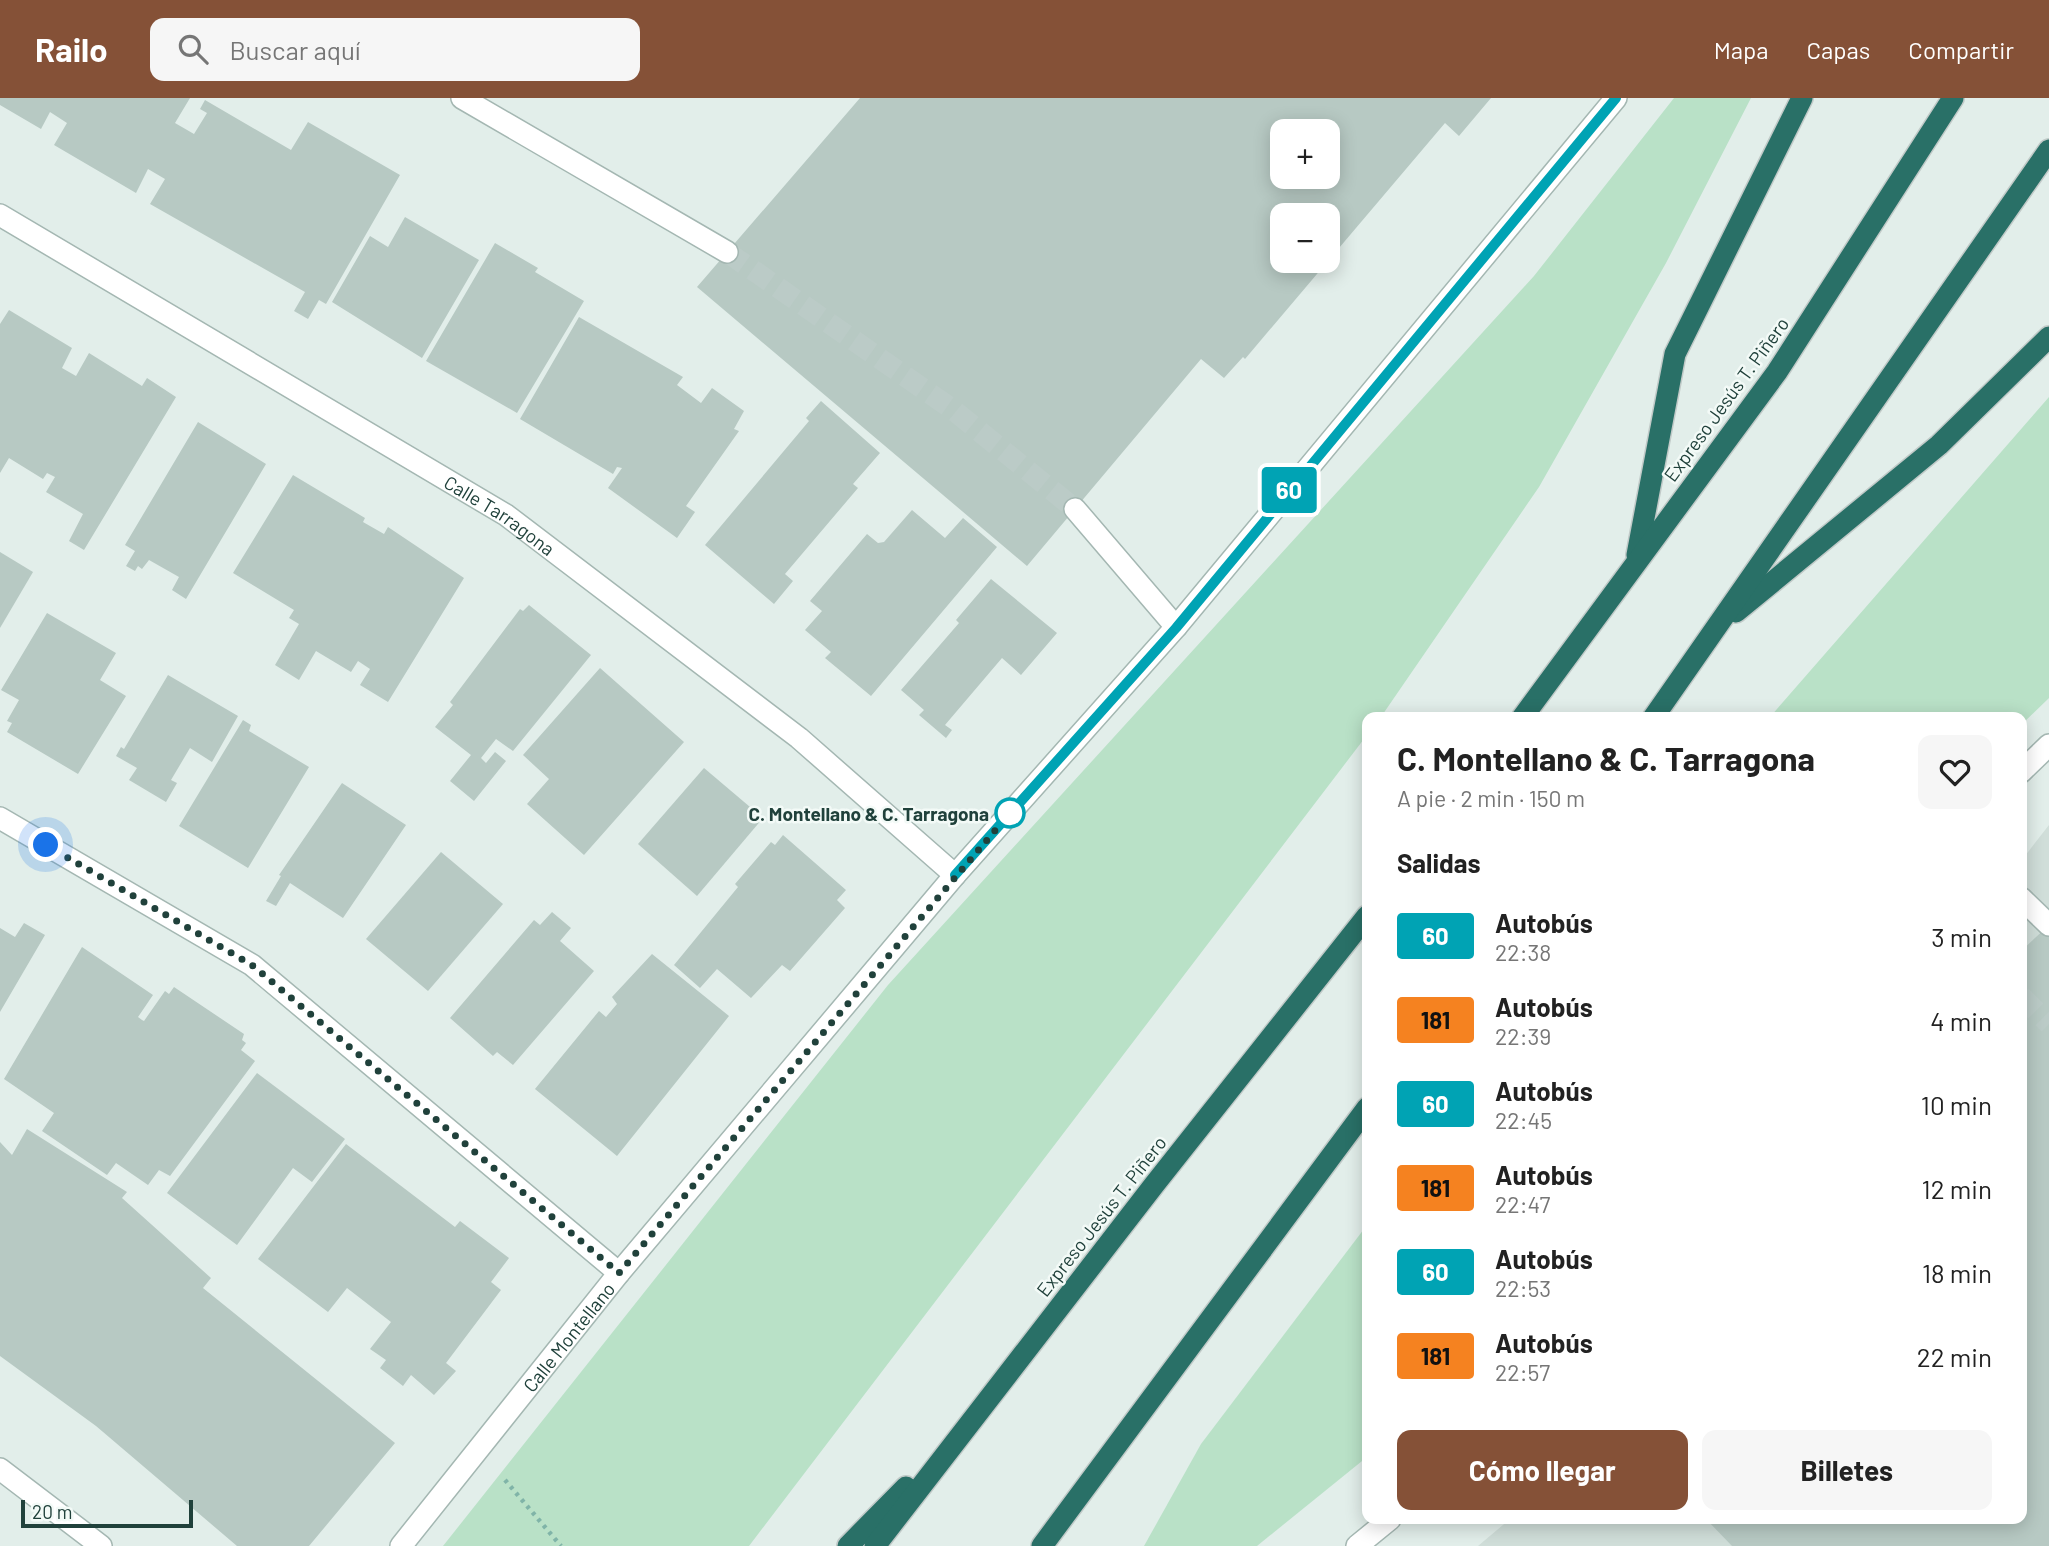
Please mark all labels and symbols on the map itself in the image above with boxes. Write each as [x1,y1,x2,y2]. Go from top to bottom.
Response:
street label: Expreso Jesús T. Piñero [1659,312,1793,486]
line badge: 60 [1258,467,1320,513]
street label: Calle Tarragona [441,470,560,560]
marker: C. Montellano & C. Tarragona [995,798,1025,828]
place label: C. Montellano & C. Tarragona [748,802,989,825]
your location [28,827,63,862]
street label: Expreso Jesús T. Piñero [1031,1131,1171,1301]
street label: Calle Montellano [518,1277,619,1396]
scale bar [21,1497,192,1529]

